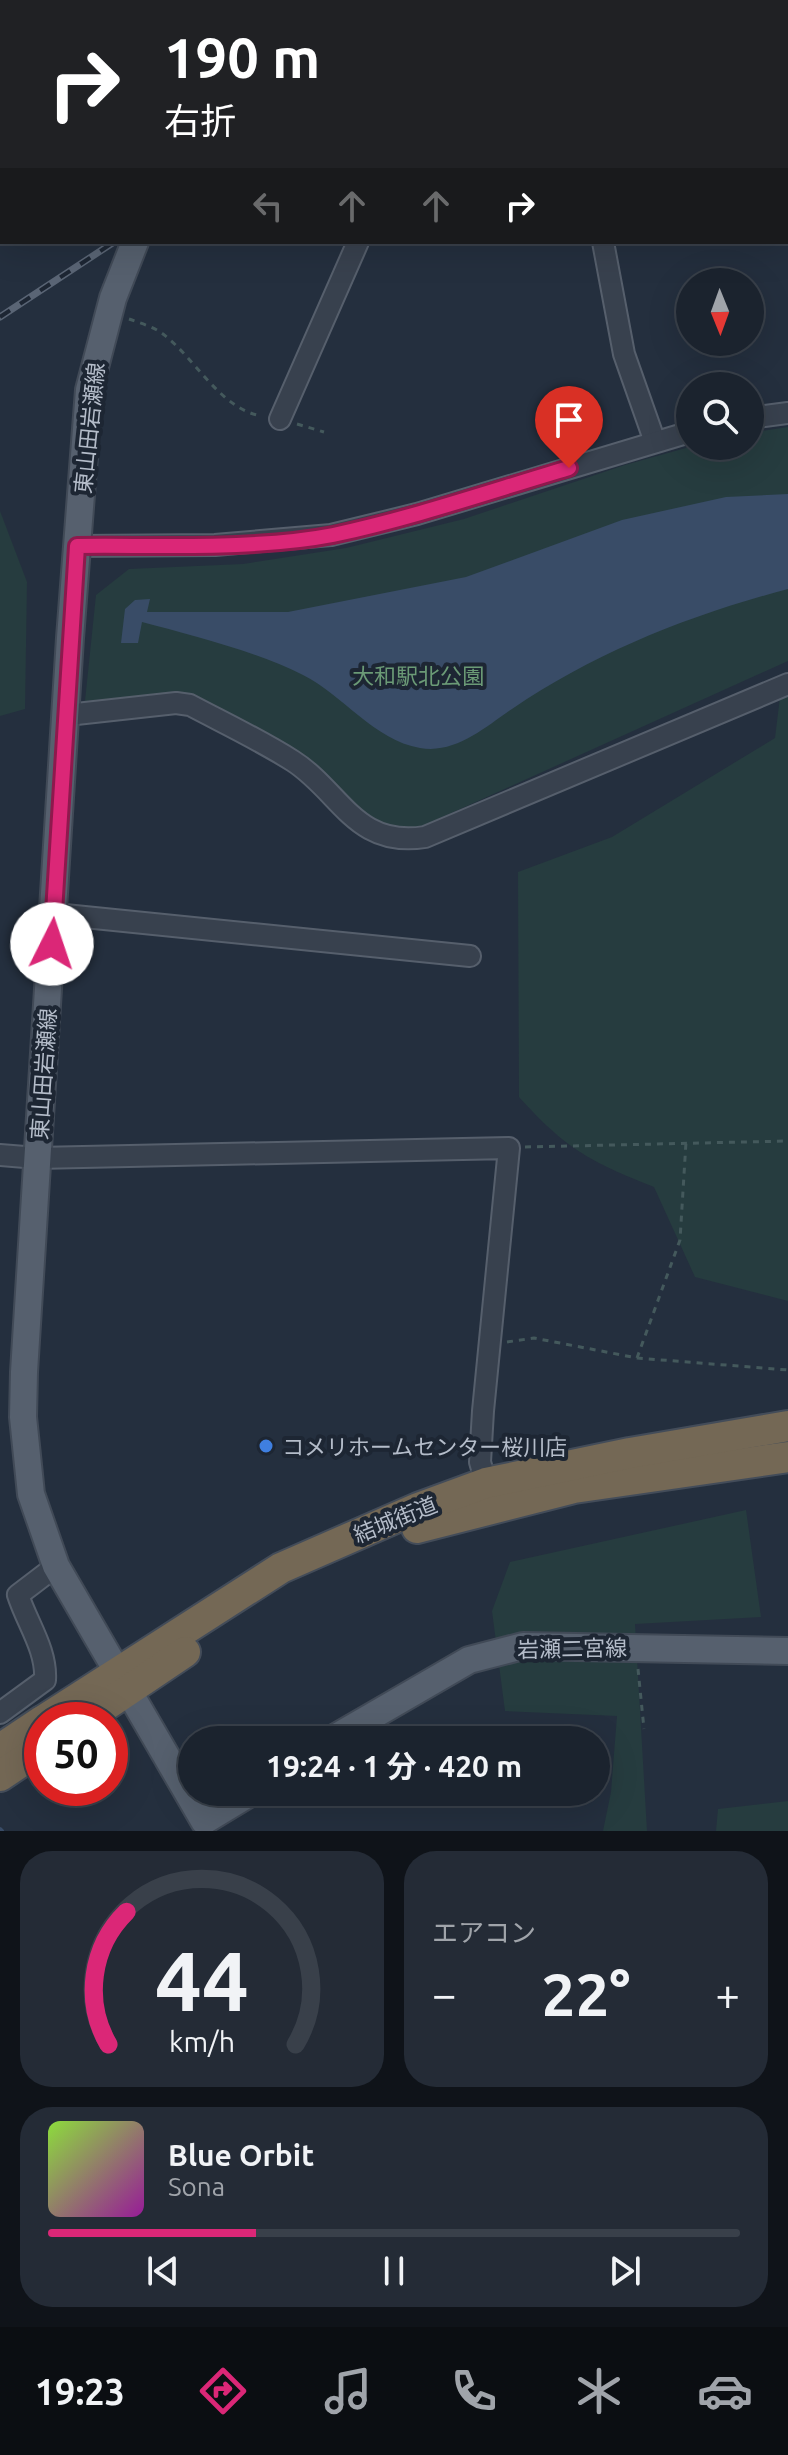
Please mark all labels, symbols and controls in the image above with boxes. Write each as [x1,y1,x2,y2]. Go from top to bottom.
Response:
text: 190 m [164,26,320,89]
icon: right [32,32,136,136]
text: 右折 [164,100,236,141]
icon: left [246,184,290,228]
icon: ahead [330,184,374,228]
icon: ahead [414,184,458,228]
icon: right [498,184,542,228]
north arrow [676,268,764,356]
map controls [676,268,764,460]
street label: 東山田岩瀬線 [70,361,108,495]
button: search [676,372,764,460]
pin [535,386,603,468]
icon: arrive [547,398,591,442]
park label: 大和駅北公園 [352,663,484,688]
position arrow [10,902,94,986]
street label: 東山田岩瀬線 [26,1007,60,1141]
place label: コメリホームセンター桜川店 [282,1434,567,1459]
marker: コメリホームセンター桜川店 [257,1437,275,1455]
street label: 結城街道 [350,1491,440,1547]
street label: 岩瀬二宮線 [517,1635,627,1661]
speed limit sign: 50 [24,1702,128,1806]
text: 19:24 · 1 分 · 420 m [266,1749,522,1783]
text: エアコン [432,1918,536,1947]
text: 44 [155,1933,249,2027]
text: 22° [542,1960,630,2027]
text: − [432,1969,457,2018]
text: + [715,1969,740,2018]
text: km/h [169,2025,235,2057]
text: Blue Orbit [168,2138,314,2172]
text: Sona [168,2172,225,2201]
icon: previous [141,2249,185,2293]
icon: pause [372,2249,416,2293]
icon: next [603,2249,647,2293]
icon: directions [195,2363,251,2419]
icon: music [320,2363,376,2419]
icon: phone [446,2363,502,2419]
icon: climate [571,2363,627,2419]
icon: car [697,2363,753,2419]
text: 19:23 [35,2371,125,2412]

